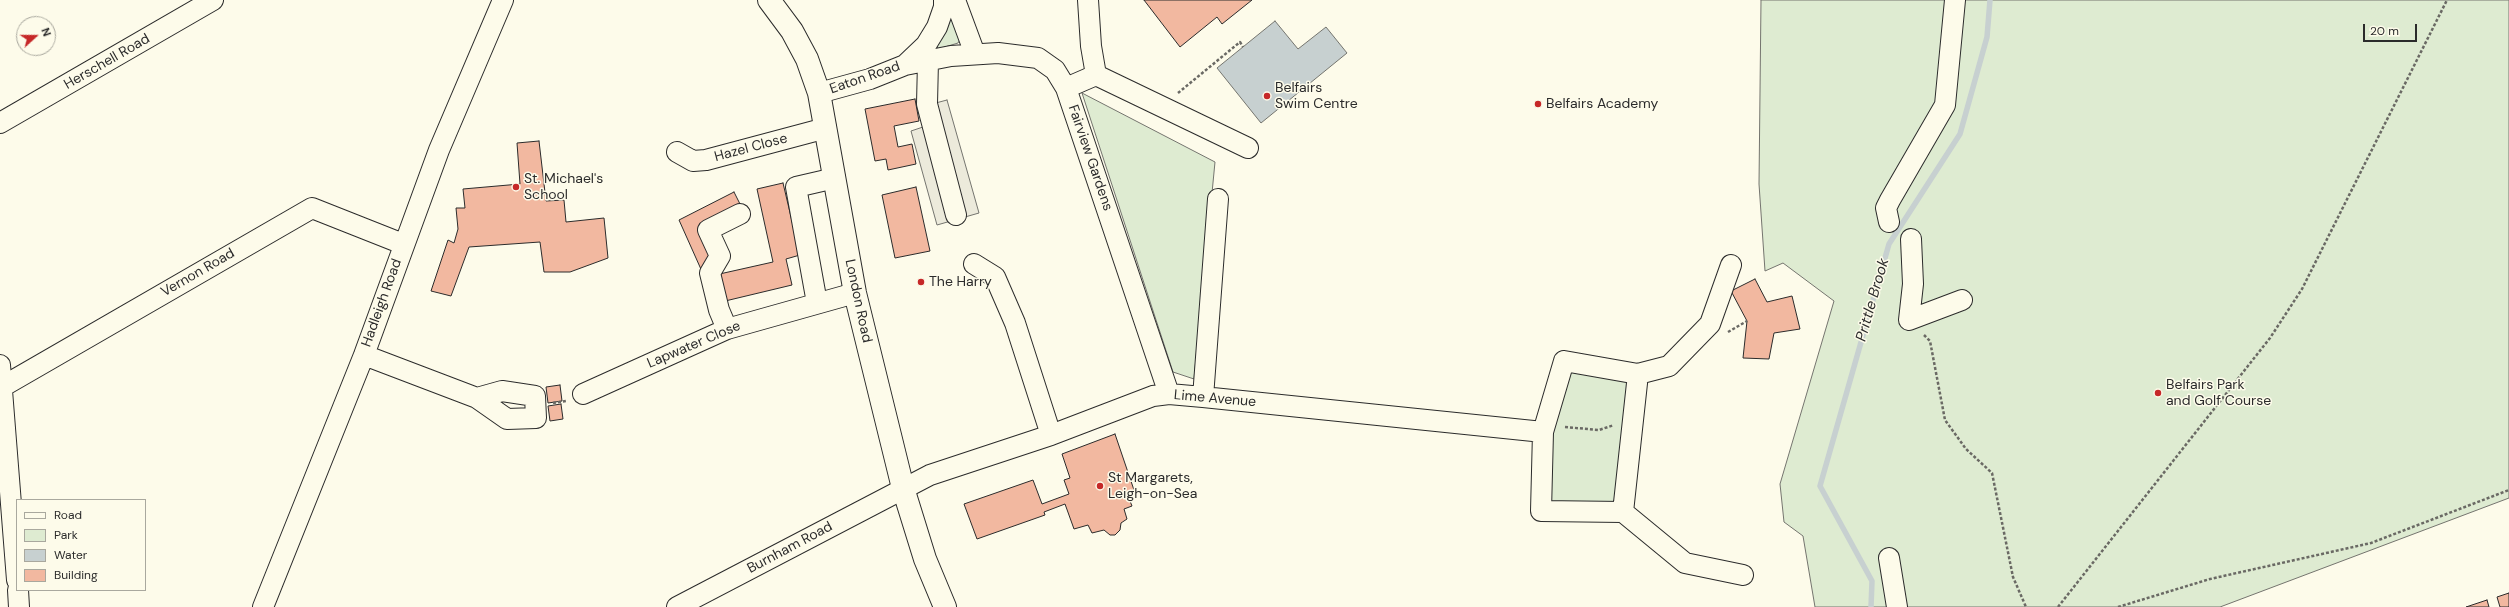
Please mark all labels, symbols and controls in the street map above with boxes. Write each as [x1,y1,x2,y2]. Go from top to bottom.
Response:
north arrow [16,16,56,56]
scale bar [2365,16,2419,42]
text: 20 m [2370,23,2399,39]
text: N [38,26,54,38]
street label: Herschell Road [61,31,153,93]
street label: Eaton Road [828,58,902,98]
place label: Belfairs Swim Centre [1275,80,1358,112]
marker: Belfairs Swim Centre [1262,91,1272,101]
place label: Belfairs Academy [1546,96,1658,112]
marker: Belfairs Academy [1533,99,1543,109]
street label: Fairview Gardens [1064,103,1116,213]
street label: Hazel Close [713,130,789,166]
place label: St. Michael's School [524,171,603,204]
marker: St. Michael's School [511,182,521,192]
street label: Vernon Road [158,245,238,301]
water label: Prittle Brook [1853,256,1893,344]
street label: Hadleigh Road [358,257,406,349]
street label: London Road [841,258,875,344]
place label: The Harry [929,274,992,290]
marker: The Harry [916,277,926,287]
street label: Lapwater Close [645,318,743,372]
place label: Belfairs Park and Golf Course [2166,377,2271,410]
street label: Lime Avenue [1173,387,1257,411]
marker: Belfairs Park and Golf Course [2153,388,2163,398]
place label: St Margarets, Leigh-on-Sea [1108,470,1197,502]
marker: St Margarets, Leigh-on-Sea [1095,481,1105,491]
legend [16,499,146,591]
text: Road [54,507,82,523]
street label: Burnham Road [744,518,836,578]
text: Park [54,527,78,543]
text: Water [54,547,87,563]
text: Building [54,567,98,583]

